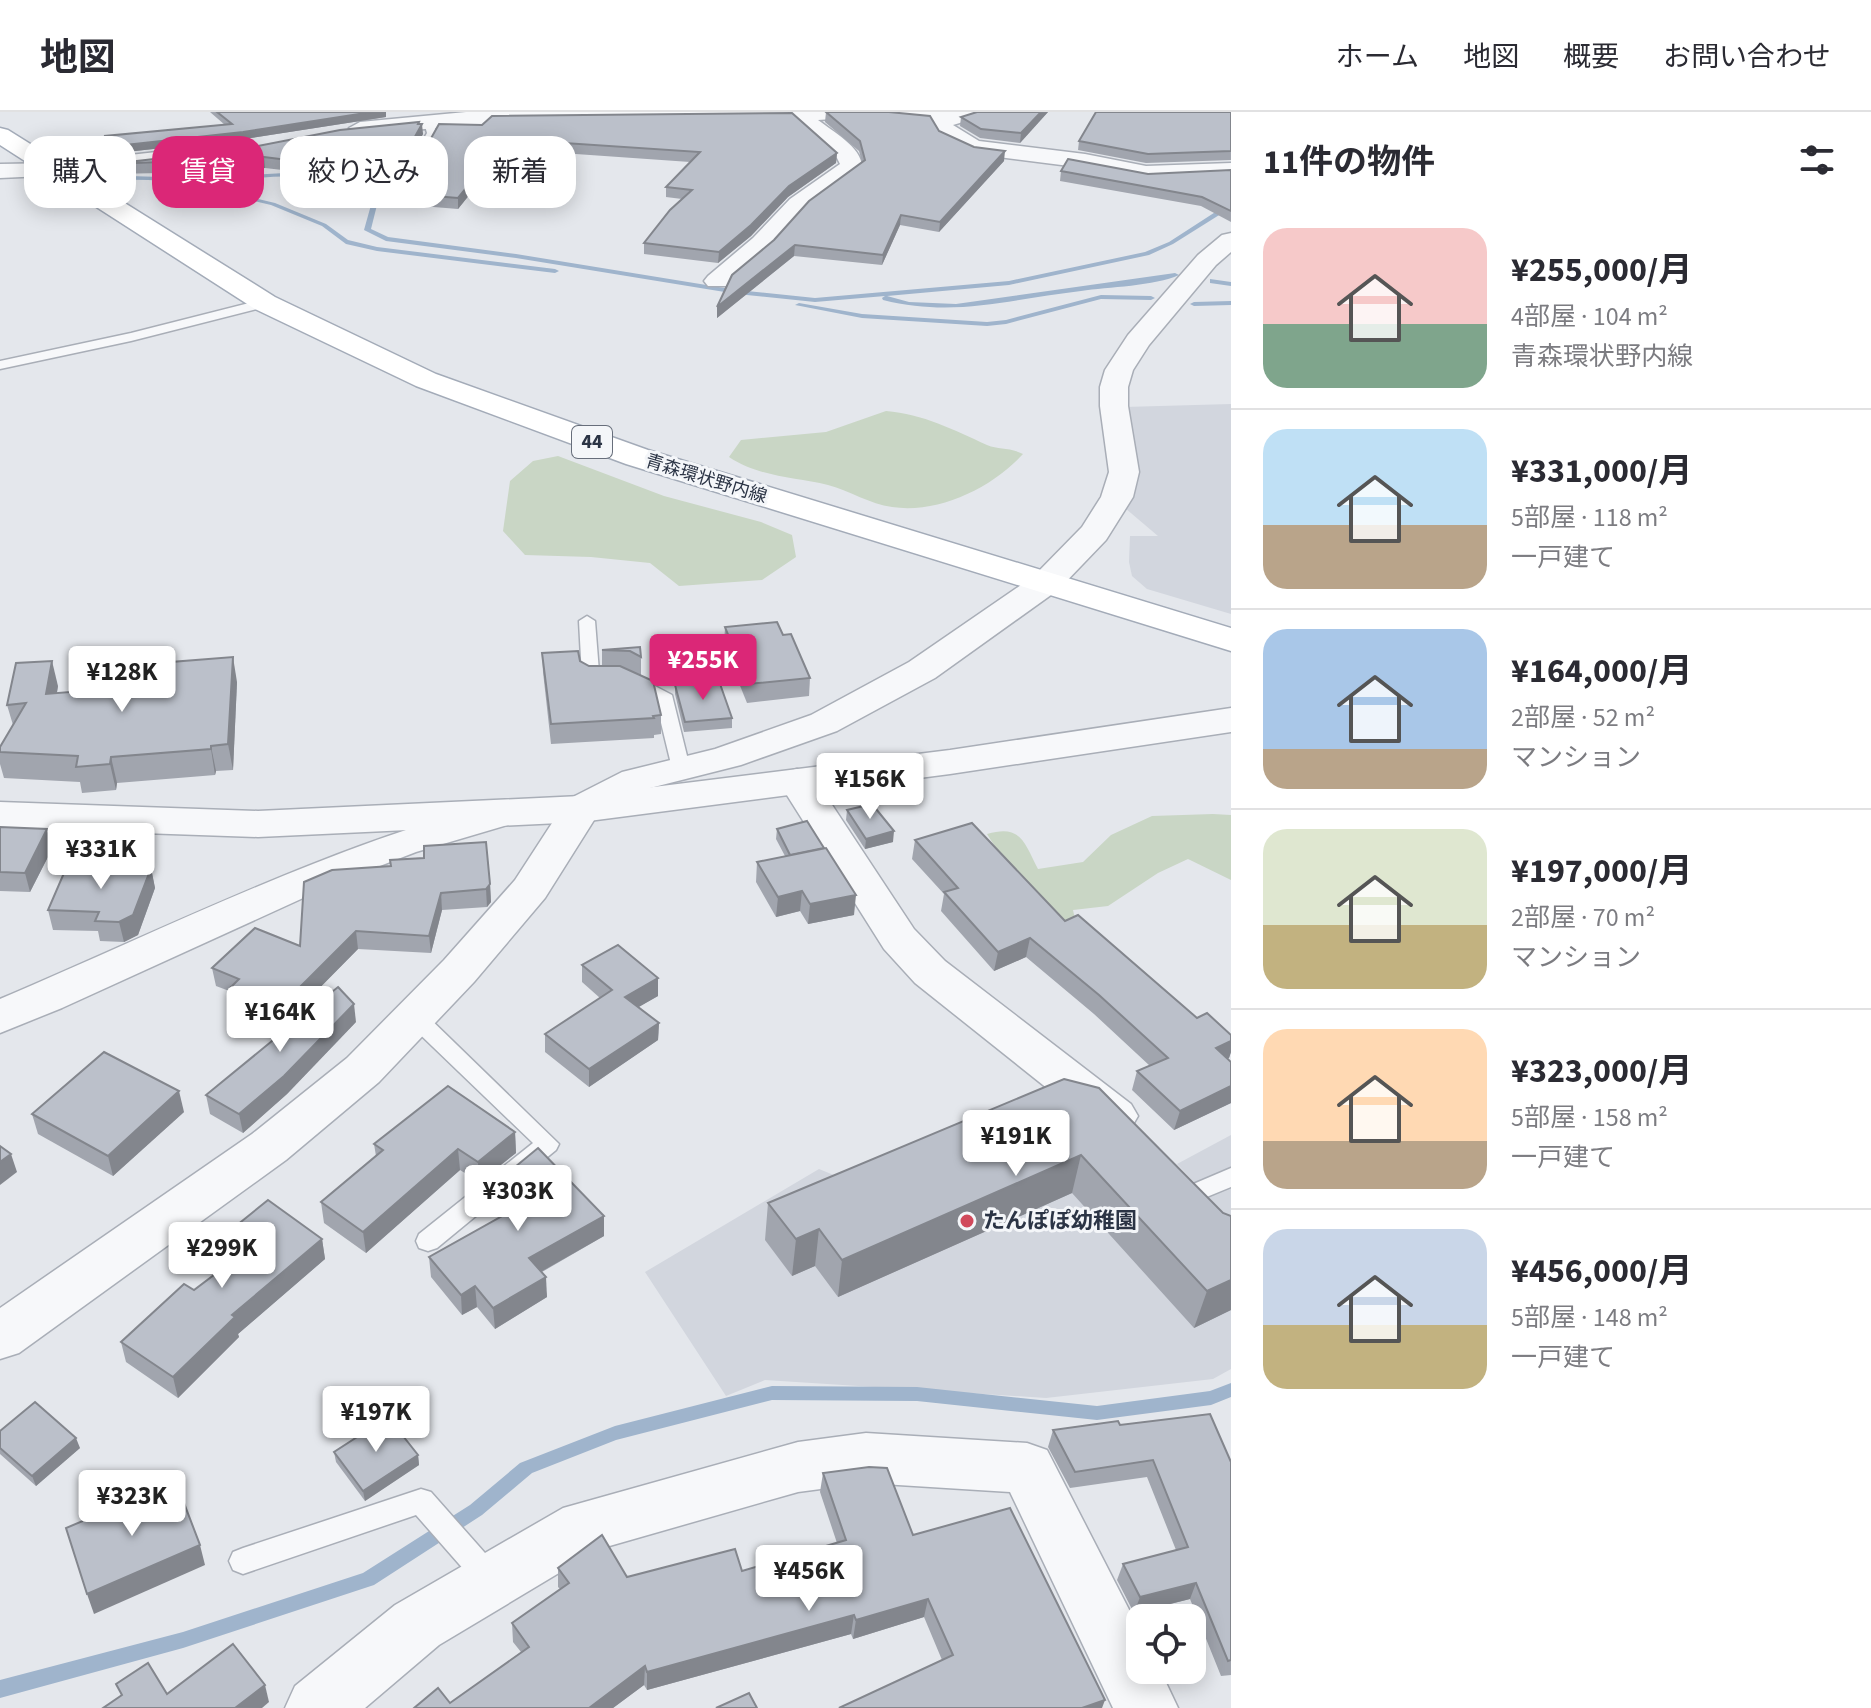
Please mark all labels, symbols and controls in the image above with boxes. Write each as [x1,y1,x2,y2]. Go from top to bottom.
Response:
text: 地図 [40,31,116,85]
text: ホーム [1336,37,1419,77]
text: 地図 [1463,37,1519,77]
text: 概要 [1563,37,1619,77]
text: お問い合わせ [1663,37,1831,77]
chip: 購入 [24,136,136,208]
chip: 賃貸 [152,136,264,208]
chip: 絞り込み [280,136,448,208]
chip: 新着 [464,136,576,208]
text: 11件の物件 [1263,138,1435,187]
icon: filters [1795,138,1839,182]
text: ¥255,000/月 [1511,246,1692,295]
icon: home [1327,260,1423,356]
text: 4部屋 · 104 m² [1511,298,1668,335]
text: 青森環状野内線 [1511,338,1693,375]
road number: 44 [572,426,612,458]
text: ¥331,000/月 [1511,447,1692,496]
street label: 青森環状野内線 [642,449,770,509]
icon: home [1327,461,1423,557]
text: 5部屋 · 118 m² [1511,499,1668,536]
text: 一戸建て [1511,539,1615,576]
pin: ¥255K [647,634,759,702]
text: ¥255K [668,641,738,678]
pin: ¥128K [66,646,178,714]
text: ¥164,000/月 [1511,647,1692,696]
text: ¥128K [87,653,157,690]
icon: home [1327,661,1423,757]
text: 2部屋 · 52 m² [1511,699,1655,736]
text: マンション [1511,739,1641,776]
pin: ¥156K [814,753,926,821]
text: ¥156K [835,760,905,797]
pin: ¥331K [45,823,157,891]
text: ¥331K [66,830,136,867]
text: ¥197,000/月 [1511,847,1692,896]
icon: home [1327,861,1423,957]
text: 2部屋 · 70 m² [1511,899,1655,936]
text: マンション [1511,939,1641,976]
pin: ¥164K [224,986,336,1054]
text: ¥164K [245,993,315,1030]
text: ¥323,000/月 [1511,1047,1692,1096]
icon: home [1327,1061,1423,1157]
text: 5部屋 · 158 m² [1511,1099,1668,1136]
pin: ¥191K [960,1110,1072,1178]
text: ¥191K [981,1117,1051,1154]
text: 一戸建て [1511,1139,1615,1176]
pin: ¥303K [462,1165,574,1233]
text: ¥303K [483,1172,553,1209]
place label: たんぽぽ幼稚園 [983,1205,1137,1237]
marker: たんぽぽ幼稚園 [958,1212,976,1230]
pin: ¥299K [166,1222,278,1290]
text: ¥299K [187,1229,257,1266]
text: ¥456,000/月 [1511,1247,1692,1296]
icon: home [1327,1261,1423,1357]
text: 5部屋 · 148 m² [1511,1299,1668,1336]
text: 一戸建て [1511,1339,1615,1376]
pin: ¥197K [320,1386,432,1454]
text: ¥197K [341,1393,411,1430]
pin: ¥323K [76,1470,188,1538]
text: ¥323K [97,1477,167,1514]
pin: ¥456K [753,1545,865,1613]
text: ¥456K [774,1552,844,1589]
map controls [1126,1604,1206,1684]
button: locate [1126,1604,1206,1684]

